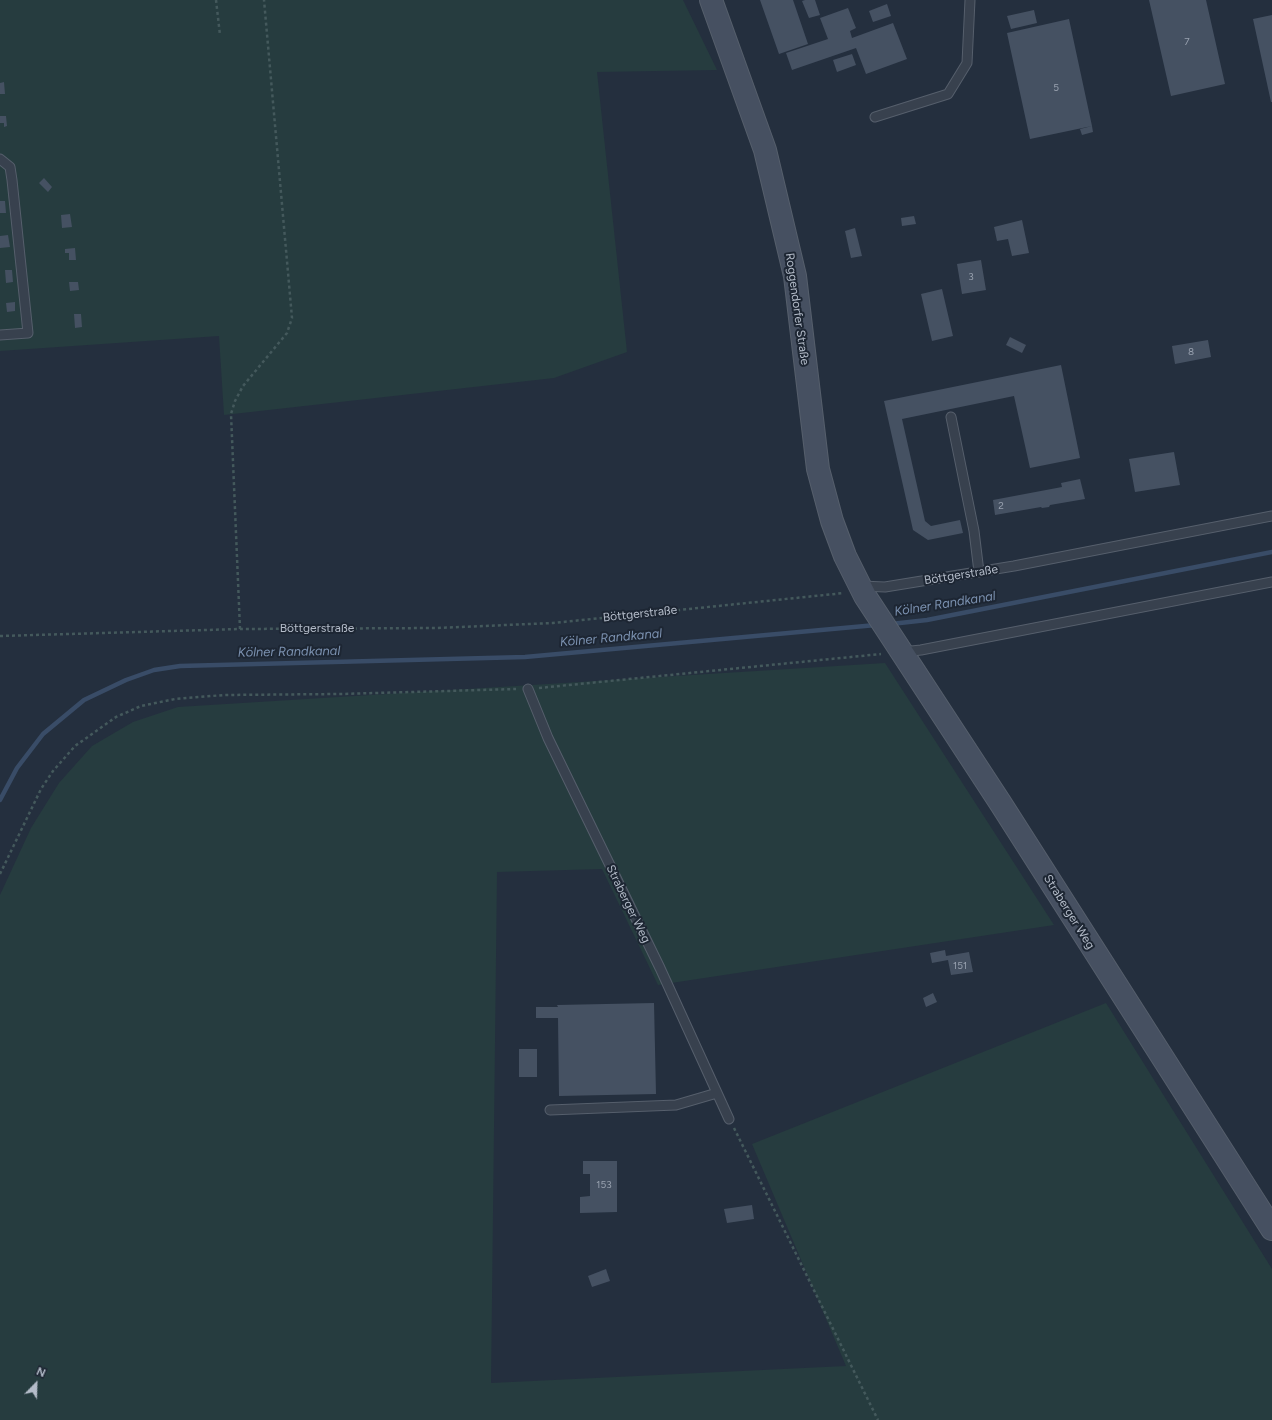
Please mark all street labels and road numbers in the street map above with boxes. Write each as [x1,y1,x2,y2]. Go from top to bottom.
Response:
street label: Roggendorfer Straße [782,252,812,366]
street label: Böttgerstraße [923,562,999,588]
street label: Böttgerstraße [602,603,678,625]
street label: Böttgerstraße [280,621,354,635]
street label: Straberger Weg [603,863,653,945]
street label: Straberger Weg [1040,872,1098,952]

